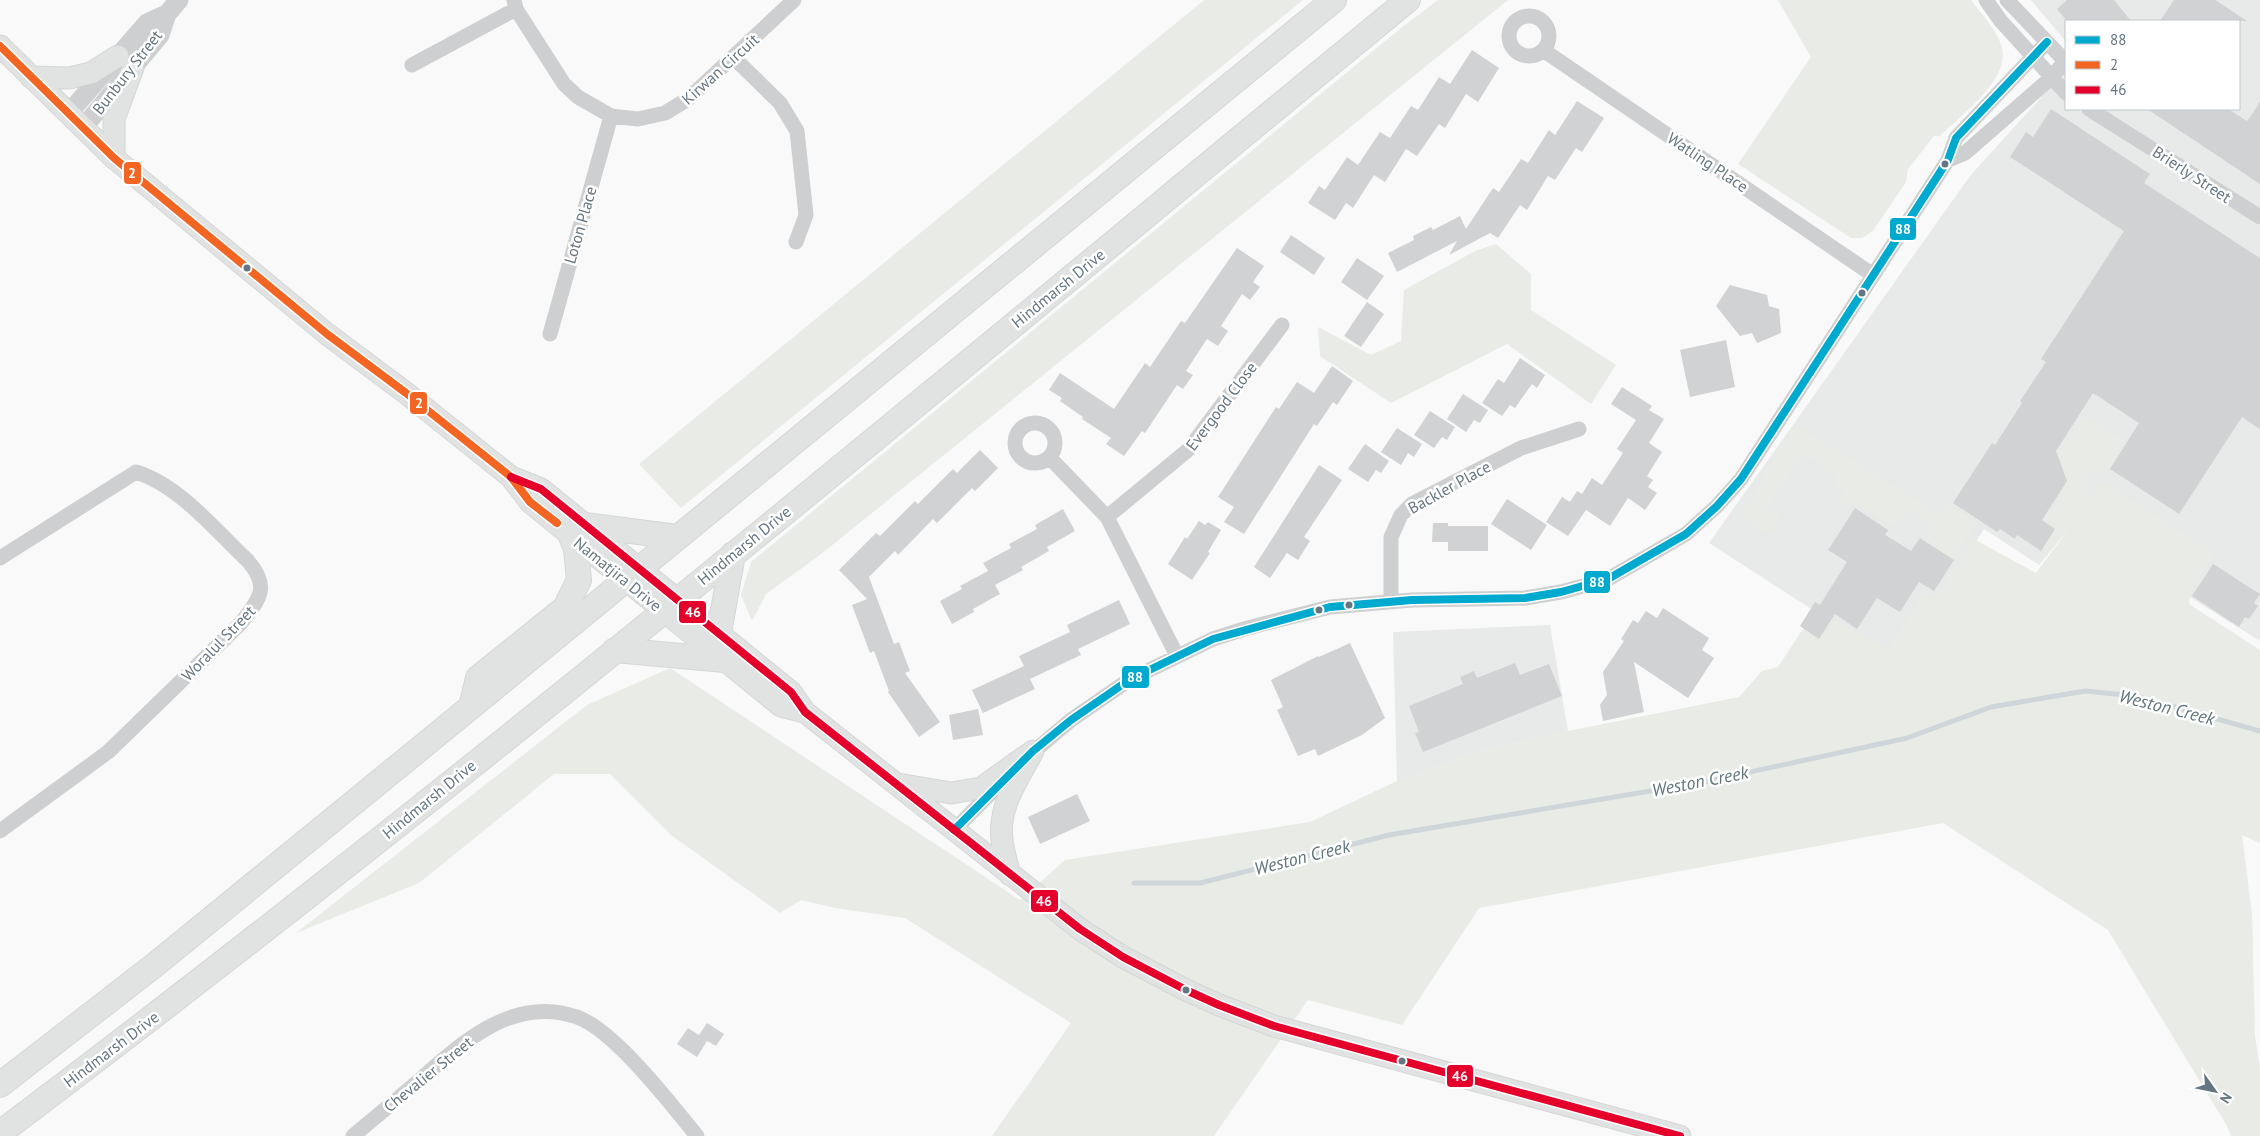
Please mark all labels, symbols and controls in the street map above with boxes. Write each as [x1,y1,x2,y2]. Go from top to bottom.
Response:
legend [2065,20,2240,110]
street label: Bunbury Street [88,25,166,118]
street label: Kirwan Circuit [677,29,763,109]
text: 88 [2110,30,2126,49]
text: 2 [2110,55,2118,74]
text: 46 [2110,80,2126,99]
street label: Watling Place [1664,128,1752,196]
street label: Brierly Street [2149,141,2235,207]
unlabelled marker [1940,159,1950,169]
line badge: 2 [123,161,142,185]
text: 2 [128,164,136,182]
street label: Loton Place [559,184,601,266]
line badge: 88 [1889,217,1917,241]
text: 88 [1895,220,1911,238]
street label: Hindmarsh Drive [1007,244,1109,332]
unlabelled marker [242,263,252,273]
unlabelled marker [1857,288,1867,298]
street label: Evergood Close [1181,358,1261,454]
line badge: 2 [409,391,428,415]
text: 2 [415,394,423,412]
street label: Backler Place [1404,456,1494,518]
street label: Hindmarsh Drive [693,501,795,589]
street label: Namatjira Drive [570,533,666,615]
line badge: 88 [1583,570,1611,594]
text: 88 [1589,573,1605,591]
line badge: 46 [678,600,707,624]
unlabelled marker [1344,600,1354,610]
street label: Woralul Street [177,601,260,685]
text: 46 [685,603,701,621]
unlabelled marker [1314,605,1324,615]
line badge: 88 [1121,665,1150,689]
text: 88 [1127,668,1143,686]
water label: Weston Creek [2117,684,2218,730]
street label: Hindmarsh Drive [378,755,480,843]
water label: Weston Creek [1650,760,1751,802]
water label: Weston Creek [1252,834,1353,880]
line badge: 46 [1030,889,1059,913]
text: 46 [1036,892,1052,910]
unlabelled marker [1181,985,1191,995]
street label: Hindmarsh Drive [59,1007,163,1091]
street label: Chevalier Street [379,1032,477,1116]
unlabelled marker [1397,1056,1407,1066]
line badge: 46 [1446,1064,1474,1088]
north arrow [2190,1066,2240,1116]
text: 46 [1452,1067,1468,1085]
text: N [2216,1089,2236,1107]

